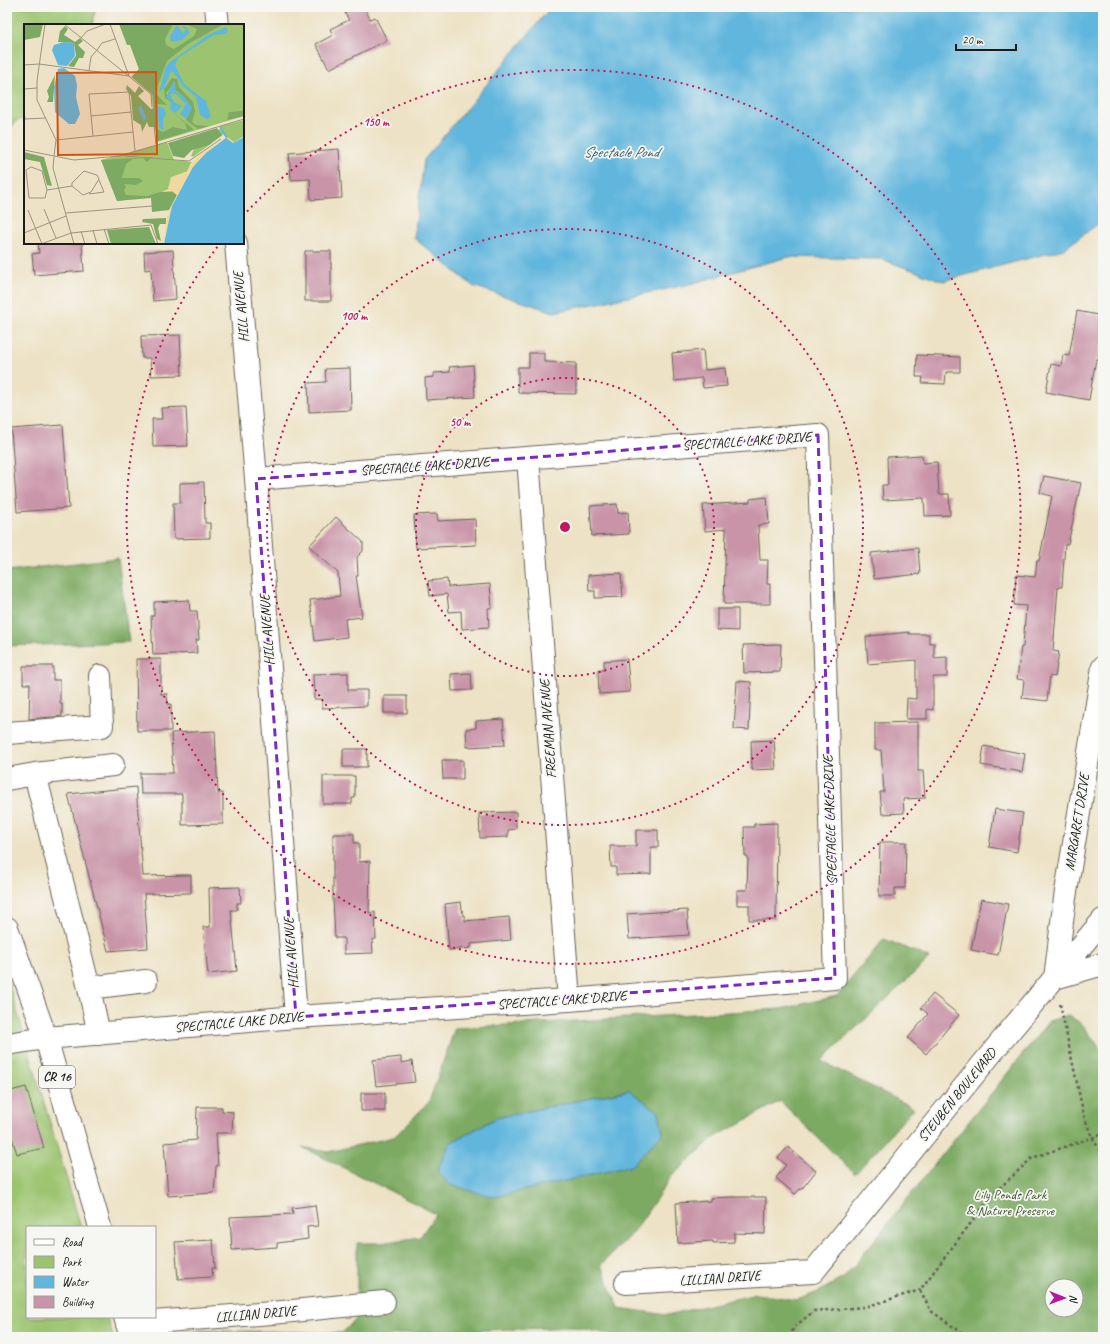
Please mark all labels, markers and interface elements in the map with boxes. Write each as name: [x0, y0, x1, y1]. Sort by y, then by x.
inset map: [24, 24, 244, 244]
scale bar: [956, 26, 1016, 52]
text: 20 m: [962, 32, 984, 48]
text: 150 m: [363, 114, 390, 130]
water label: Spectacle Pond: [584, 143, 664, 162]
street label: HILL AVENUE: [229, 268, 253, 343]
text: 100 m: [341, 308, 368, 324]
text: 50 m: [450, 414, 471, 430]
street label: SPECTACLE LAKE DRIVE: [682, 428, 814, 454]
street label: SPECTACLE LAKE DRIVE: [360, 453, 492, 479]
centre of rings: [558, 520, 572, 534]
street label: HILL AVENUE: [256, 592, 278, 666]
street label: FREEMAN AVENUE: [536, 677, 560, 779]
street label: SPECTACLE LAKE DRIVE: [819, 753, 841, 885]
street label: MARGARET DRIVE: [1061, 770, 1093, 872]
street label: HILL AVENUE: [280, 915, 302, 989]
street label: SPECTACLE LAKE DRIVE: [497, 987, 629, 1013]
street label: SPECTACLE LAKE DRIVE: [174, 1008, 306, 1036]
street label: STEUBEN BOULEVARD: [914, 1043, 1001, 1145]
road number: CR 16: [39, 1066, 75, 1088]
park label: Lily Ponds Park & Nature Preserve: [966, 1186, 1056, 1219]
legend: [26, 1226, 156, 1318]
text: Road: [62, 1234, 84, 1250]
text: Park: [62, 1254, 83, 1270]
street label: LILLIAN DRIVE: [679, 1267, 763, 1289]
text: Water: [62, 1274, 90, 1290]
north arrow: [1044, 1278, 1084, 1318]
text: Building: [62, 1294, 94, 1310]
text: N: [1067, 1295, 1081, 1304]
street label: LILLIAN DRIVE: [215, 1302, 300, 1326]

